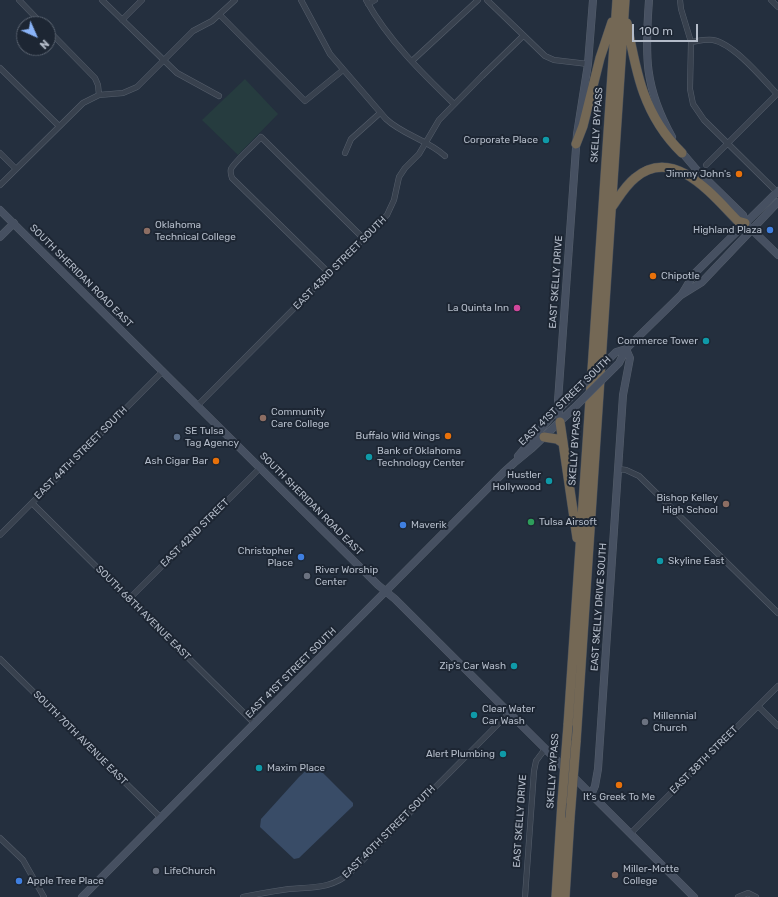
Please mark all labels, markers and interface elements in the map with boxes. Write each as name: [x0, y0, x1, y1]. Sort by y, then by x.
north arrow: [16, 16, 56, 56]
scale bar: [634, 16, 700, 42]
text: 100 m: [639, 24, 673, 38]
text: N: [37, 37, 52, 52]
street label: SKELLY BYPASS: [588, 87, 606, 163]
place label: Corporate Place: [463, 134, 538, 146]
marker: Corporate Place: [541, 135, 551, 145]
place label: Jimmy John's: [666, 168, 731, 180]
marker: Jimmy John's: [734, 169, 744, 179]
street label: EAST 43RD STREET SOUTH: [291, 214, 389, 312]
place label: Oklahoma Technical College: [155, 219, 236, 242]
street label: SOUTH SHERIDAN ROAD EAST: [27, 222, 135, 330]
place label: Highland Plaza: [693, 224, 762, 236]
marker: Highland Plaza: [765, 225, 775, 235]
marker: Oklahoma Technical College: [142, 226, 152, 236]
street label: EAST SKELLY DRIVE: [547, 235, 565, 329]
place label: Chipotle: [661, 270, 700, 282]
marker: Chipotle: [648, 271, 658, 281]
place label: La Quinta Inn: [447, 302, 509, 314]
marker: La Quinta Inn: [512, 303, 522, 313]
place label: Commerce Tower: [617, 335, 698, 347]
marker: Commerce Tower: [701, 336, 711, 346]
street label: EAST 41ST STREET SOUTH: [516, 354, 614, 448]
street label: EAST 44TH STREET SOUTH: [32, 404, 130, 502]
place label: Community Care College: [271, 406, 329, 430]
street label: SKELLY BYPASS: [566, 410, 584, 486]
marker: Community Care College: [258, 413, 268, 423]
place label: SE Tulsa Tag Agency: [185, 425, 239, 448]
place label: Buffalo Wild Wings: [356, 430, 440, 442]
marker: Buffalo Wild Wings: [443, 431, 453, 441]
marker: SE Tulsa Tag Agency: [172, 432, 182, 442]
place label: Bank of Oklahoma Technology Center: [377, 445, 465, 468]
street label: SOUTH SHERIDAN ROAD EAST: [257, 450, 365, 558]
marker: Bank of Oklahoma Technology Center: [364, 452, 374, 462]
place label: Ash Cigar Bar: [145, 455, 208, 467]
marker: Ash Cigar Bar: [211, 456, 221, 466]
place label: Hustler Hollywood: [492, 469, 541, 492]
marker: Hustler Hollywood: [544, 476, 554, 486]
place label: Bishop Kelley High School: [656, 492, 718, 516]
street label: EAST 42ND STREET: [158, 496, 232, 570]
marker: Bishop Kelley High School: [721, 499, 731, 509]
place label: Tulsa Airsoft: [539, 516, 597, 528]
marker: Tulsa Airsoft: [526, 517, 536, 527]
place label: Maverik: [411, 519, 447, 531]
marker: Maverik: [398, 520, 408, 530]
street label: EAST SKELLY DRIVE SOUTH: [589, 542, 609, 672]
place label: Christopher Place: [238, 545, 293, 568]
marker: Christopher Place: [296, 552, 306, 562]
place label: Skyline East: [668, 555, 724, 567]
marker: Skyline East: [655, 556, 665, 566]
street label: SOUTH 68TH AVENUE EAST: [93, 563, 193, 663]
place label: River Worship Center: [315, 564, 378, 588]
marker: River Worship Center: [302, 571, 312, 581]
street label: EAST 41ST STREET SOUTH: [243, 625, 339, 721]
place label: Zip's Car Wash: [440, 660, 506, 672]
marker: Zip's Car Wash: [509, 661, 519, 671]
street label: SOUTH 70TH AVENUE EAST: [30, 688, 130, 788]
place label: Clear Water Car Wash: [482, 703, 535, 726]
marker: Clear Water Car Wash: [469, 710, 479, 720]
place label: Millennial Church: [653, 710, 696, 734]
marker: Millennial Church: [640, 717, 650, 727]
street label: EAST 38TH STREET: [668, 724, 740, 796]
street label: SKELLY BYPASS: [544, 733, 562, 809]
place label: Alert Plumbing: [426, 748, 495, 760]
marker: Alert Plumbing: [498, 749, 508, 759]
place label: Maxim Place: [267, 762, 325, 774]
marker: Maxim Place: [254, 763, 264, 773]
street label: EAST SKELLY DRIVE: [511, 774, 529, 868]
marker: It's Greek To Me: [614, 780, 624, 790]
street label: EAST 40TH STREET SOUTH: [340, 783, 438, 881]
place label: It's Greek To Me: [583, 791, 655, 803]
place label: Miller-Motte College: [623, 863, 679, 886]
place label: LifeChurch: [164, 865, 215, 877]
marker: LifeChurch: [151, 866, 161, 876]
marker: Miller-Motte College: [610, 870, 620, 880]
place label: Apple Tree Place: [27, 875, 104, 887]
marker: Apple Tree Place: [14, 876, 24, 886]

